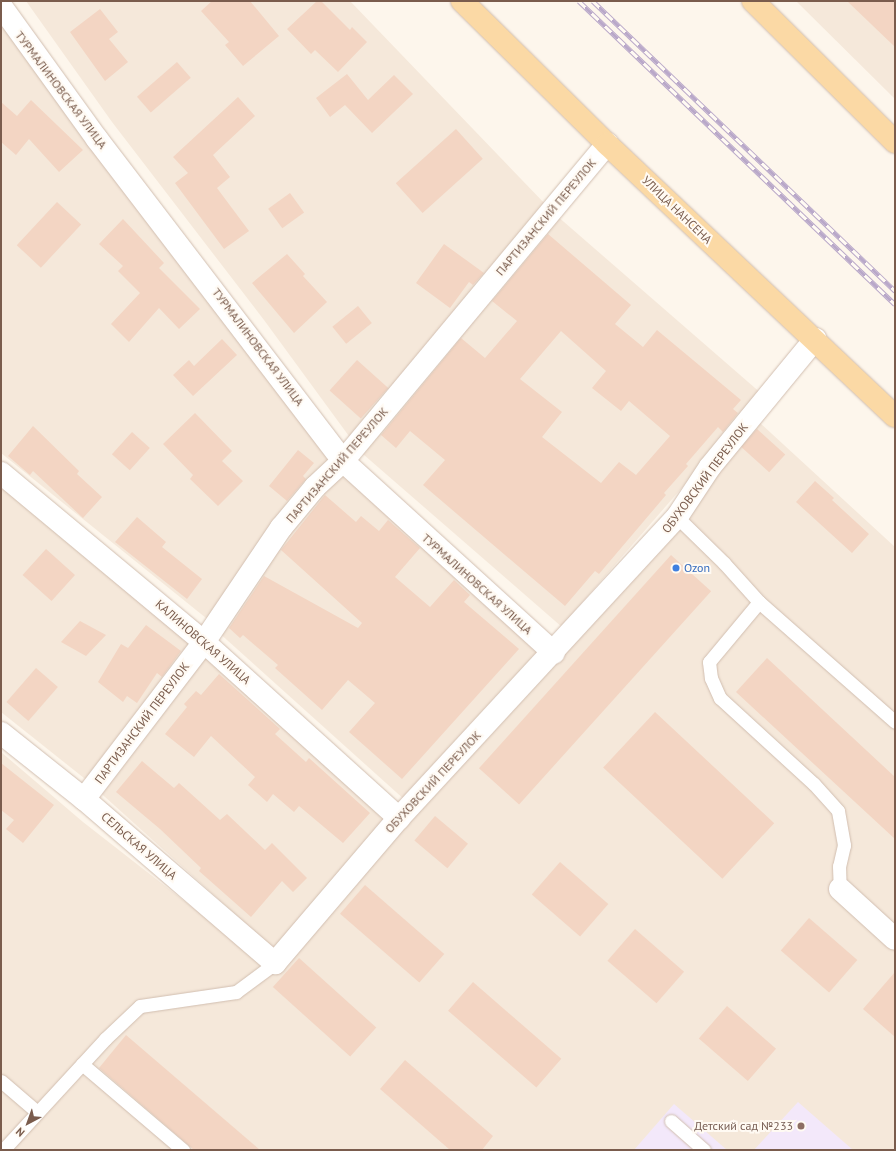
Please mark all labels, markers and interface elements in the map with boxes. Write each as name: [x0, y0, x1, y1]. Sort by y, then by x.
street label: ТУРМАЛИНОВСКАЯ УЛИЦА: [12, 28, 110, 152]
street label: ПАРТИЗАНСКИЙ ПЕРЕУЛОК: [493, 156, 599, 278]
street label: УЛИЦА НАНСЕНА: [639, 173, 715, 247]
street label: ТУРМАЛИНОВСКАЯ УЛИЦА: [209, 285, 307, 409]
street label: ПАРТИЗАНСКИЙ ПЕРЕУЛОК: [283, 404, 391, 526]
street label: ОБУХОВСКИЙ ПЕРЕУЛОК: [659, 420, 751, 536]
street label: ТУРМАЛИНОВСКАЯ УЛИЦА: [419, 531, 535, 637]
place label: Ozon: [684, 561, 710, 575]
marker: Ozon: [671, 563, 681, 573]
street label: КАЛИНОВСКАЯ УЛИЦА: [152, 597, 254, 687]
street label: ПАРТИЗАНСКИЙ ПЕРЕУЛОК: [92, 659, 192, 787]
street label: ОБУХОВСКИЙ ПЕРЕУЛОК: [382, 728, 484, 836]
street label: СЕЛЬСКАЯ УЛИЦА: [98, 809, 180, 883]
north arrow: [8, 1103, 48, 1143]
place label: Детский сад №233: [694, 1119, 793, 1133]
marker: Детский сад №233: [796, 1121, 806, 1131]
text: N: [13, 1124, 27, 1140]

